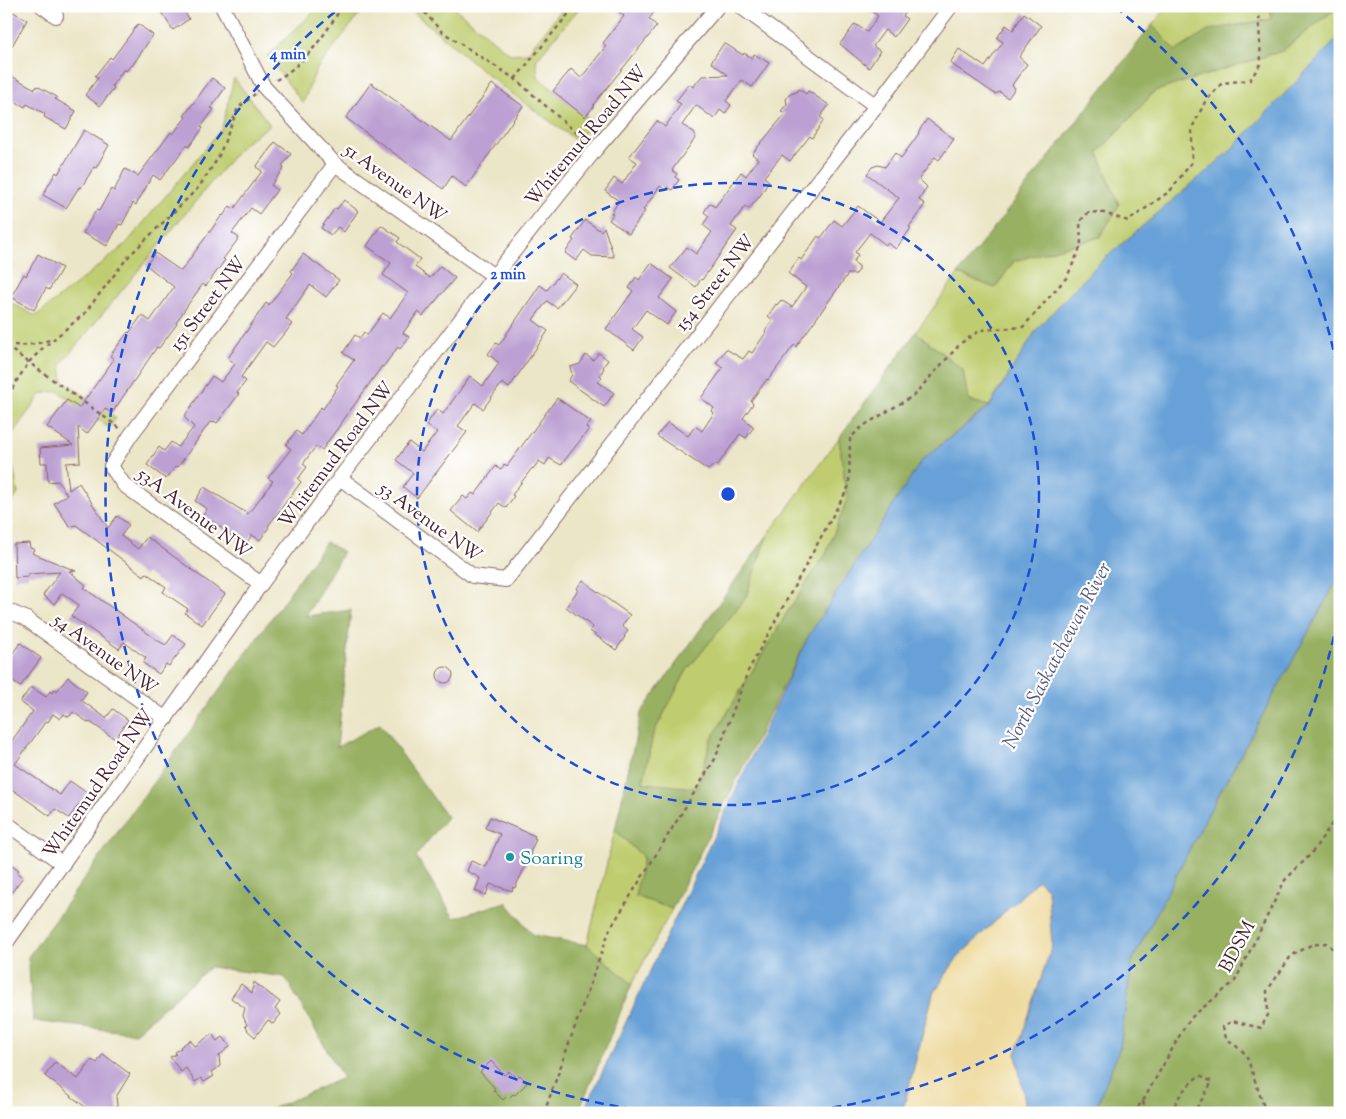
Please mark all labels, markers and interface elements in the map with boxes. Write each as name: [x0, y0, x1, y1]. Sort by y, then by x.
text: 4 min: [269, 45, 306, 66]
street label: Whitemud Road NW: [520, 60, 654, 213]
street label: 51 Avenue NW: [337, 137, 451, 230]
street label: 154 Street NW: [670, 230, 762, 338]
street label: 151 Street NW: [164, 251, 254, 358]
text: 2 min: [490, 265, 526, 286]
street label: Whitemud Road NW: [273, 377, 401, 534]
street label: 53A Avenue NW: [130, 461, 257, 566]
street label: 53 Avenue NW: [371, 476, 487, 570]
centre of rings: [719, 485, 737, 503]
water label: North Saskatchewan River: [997, 558, 1120, 755]
street label: 54 Avenue NW: [46, 607, 163, 702]
street label: Whitemud Road NW: [37, 704, 161, 865]
place label: Soaring: [520, 846, 583, 873]
marker: Soaring: [504, 851, 516, 863]
street label: BDSM: [1213, 916, 1263, 978]

